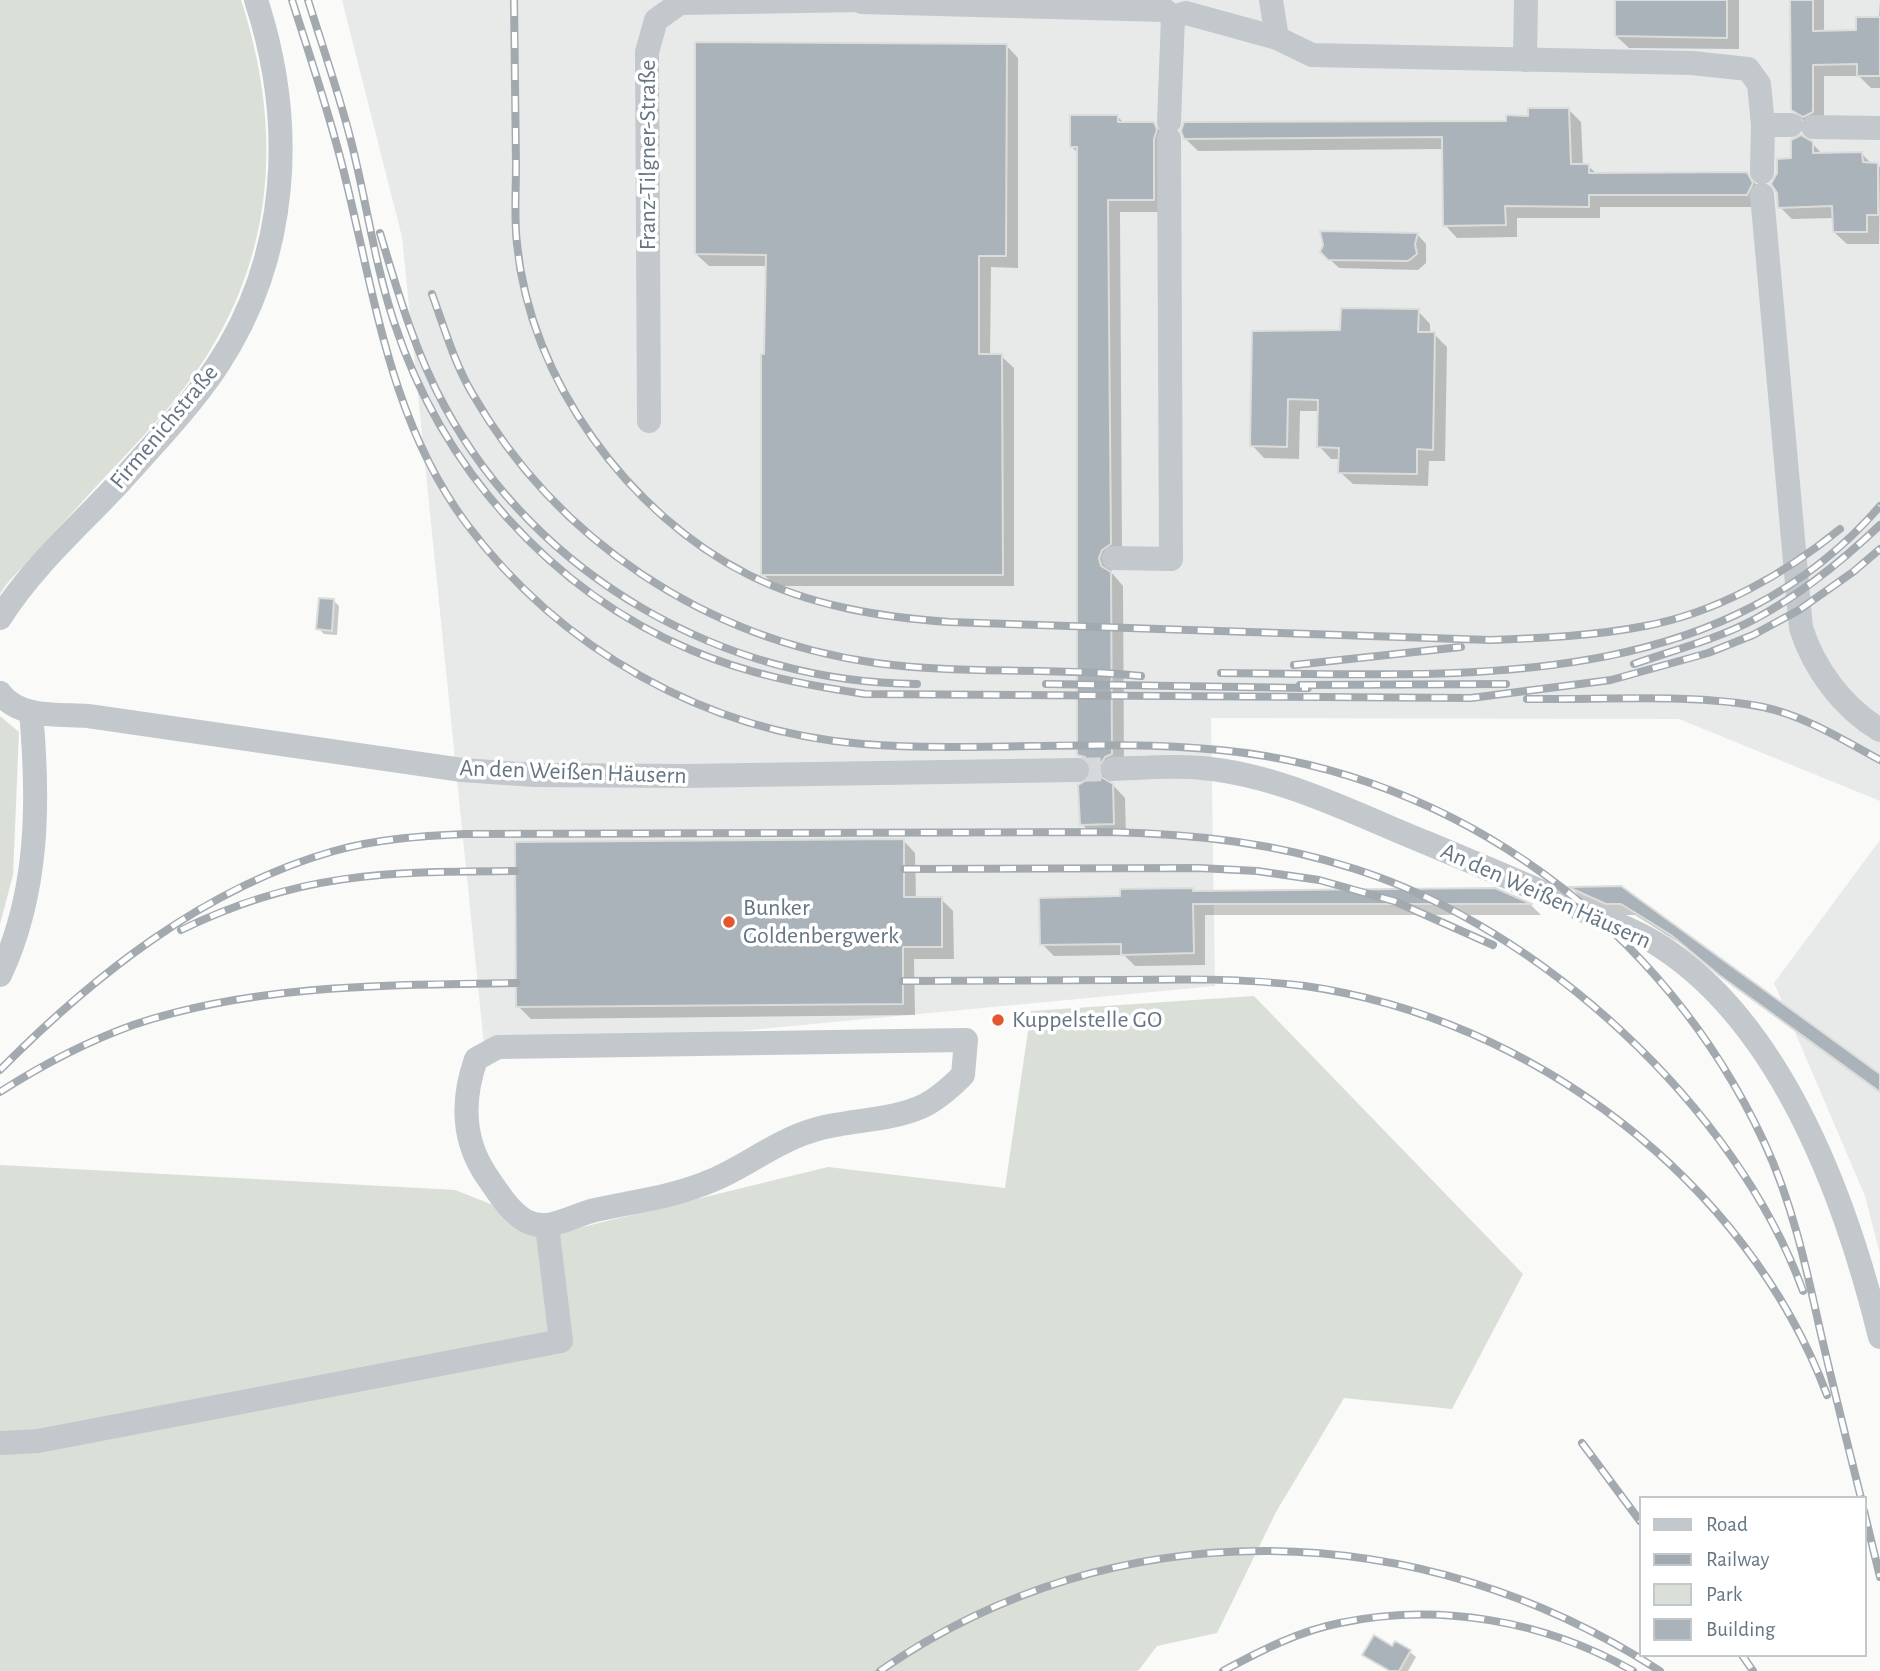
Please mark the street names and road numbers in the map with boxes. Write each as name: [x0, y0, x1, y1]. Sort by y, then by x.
street label: Franz-Tilgner-Straße: [634, 60, 662, 250]
street label: Firmenichstraße: [104, 359, 224, 495]
street label: An den Weißen Häusern: [459, 754, 687, 790]
street label: An den Weißen Häusern: [1436, 837, 1656, 955]

